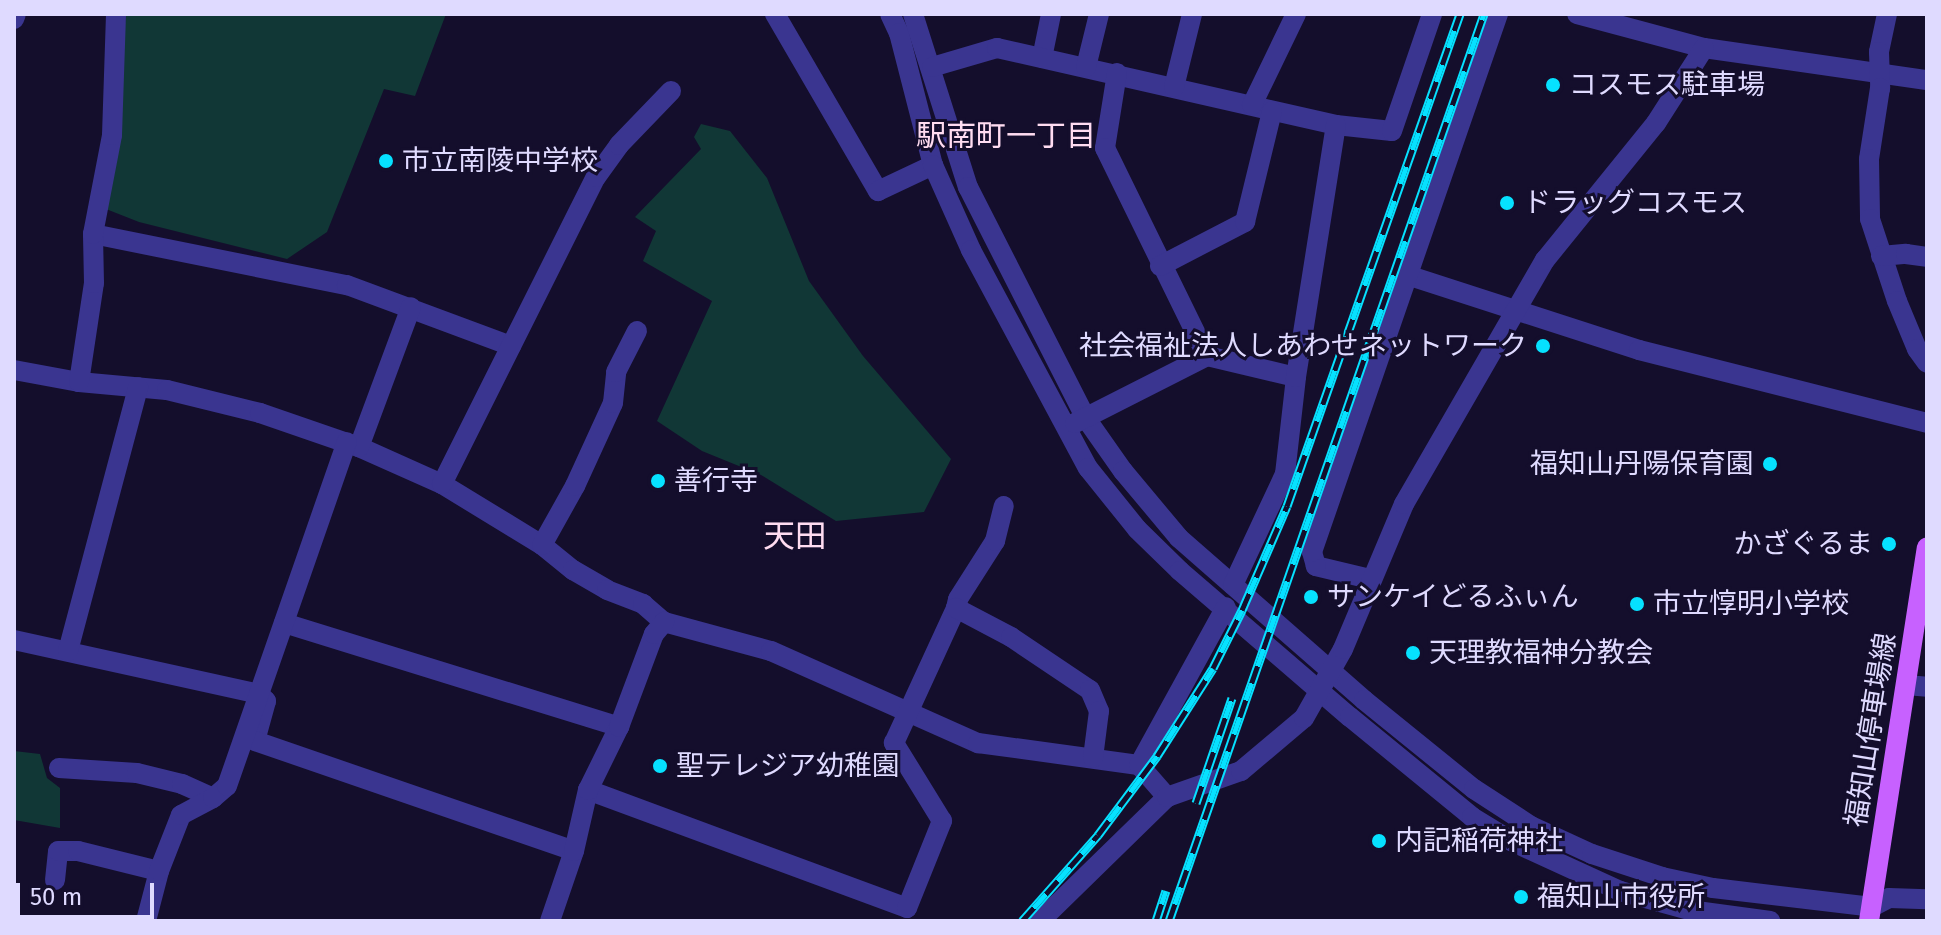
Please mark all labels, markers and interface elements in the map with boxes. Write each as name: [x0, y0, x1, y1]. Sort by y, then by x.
place label: コスモス駐車場: [1569, 68, 1765, 102]
marker: コスモス駐車場: [1544, 76, 1562, 94]
district label: 駅南町一丁目: [916, 118, 1096, 154]
place label: 市立南陵中学校: [402, 144, 598, 178]
marker: 市立南陵中学校: [377, 152, 395, 170]
place label: ドラッグコスモス: [1523, 186, 1747, 220]
marker: ドラッグコスモス: [1498, 194, 1516, 212]
place label: 社会福祉法人しあわせネットワーク: [1079, 329, 1527, 363]
marker: 社会福祉法人しあわせネットワーク: [1534, 337, 1552, 355]
place label: 福知山丹陽保育園: [1530, 447, 1754, 481]
marker: 福知山丹陽保育園: [1761, 455, 1779, 473]
place label: 善行寺: [674, 464, 758, 498]
marker: 善行寺: [649, 472, 667, 490]
district label: 天田: [763, 517, 827, 555]
place label: かざぐるま: [1733, 527, 1873, 561]
marker: かざぐるま: [1880, 535, 1898, 553]
place label: サンケイどるふぃん: [1327, 580, 1579, 614]
place label: 市立惇明小学校: [1653, 587, 1849, 621]
marker: サンケイどるふぃん: [1302, 588, 1320, 606]
marker: 市立惇明小学校: [1628, 595, 1646, 613]
street label: 福知山停車場線: [1839, 631, 1903, 829]
place label: 天理教福神分教会: [1429, 636, 1653, 670]
marker: 天理教福神分教会: [1404, 644, 1422, 662]
place label: 聖テレジア幼稚園: [676, 749, 900, 783]
marker: 聖テレジア幼稚園: [651, 757, 669, 775]
place label: 内記稲荷神社: [1395, 824, 1563, 858]
marker: 内記稲荷神社: [1370, 832, 1388, 850]
scale bar: [20, 867, 158, 917]
place label: 福知山市役所: [1537, 880, 1705, 914]
text: 50 m: [30, 883, 82, 911]
marker: 福知山市役所: [1512, 888, 1530, 906]

